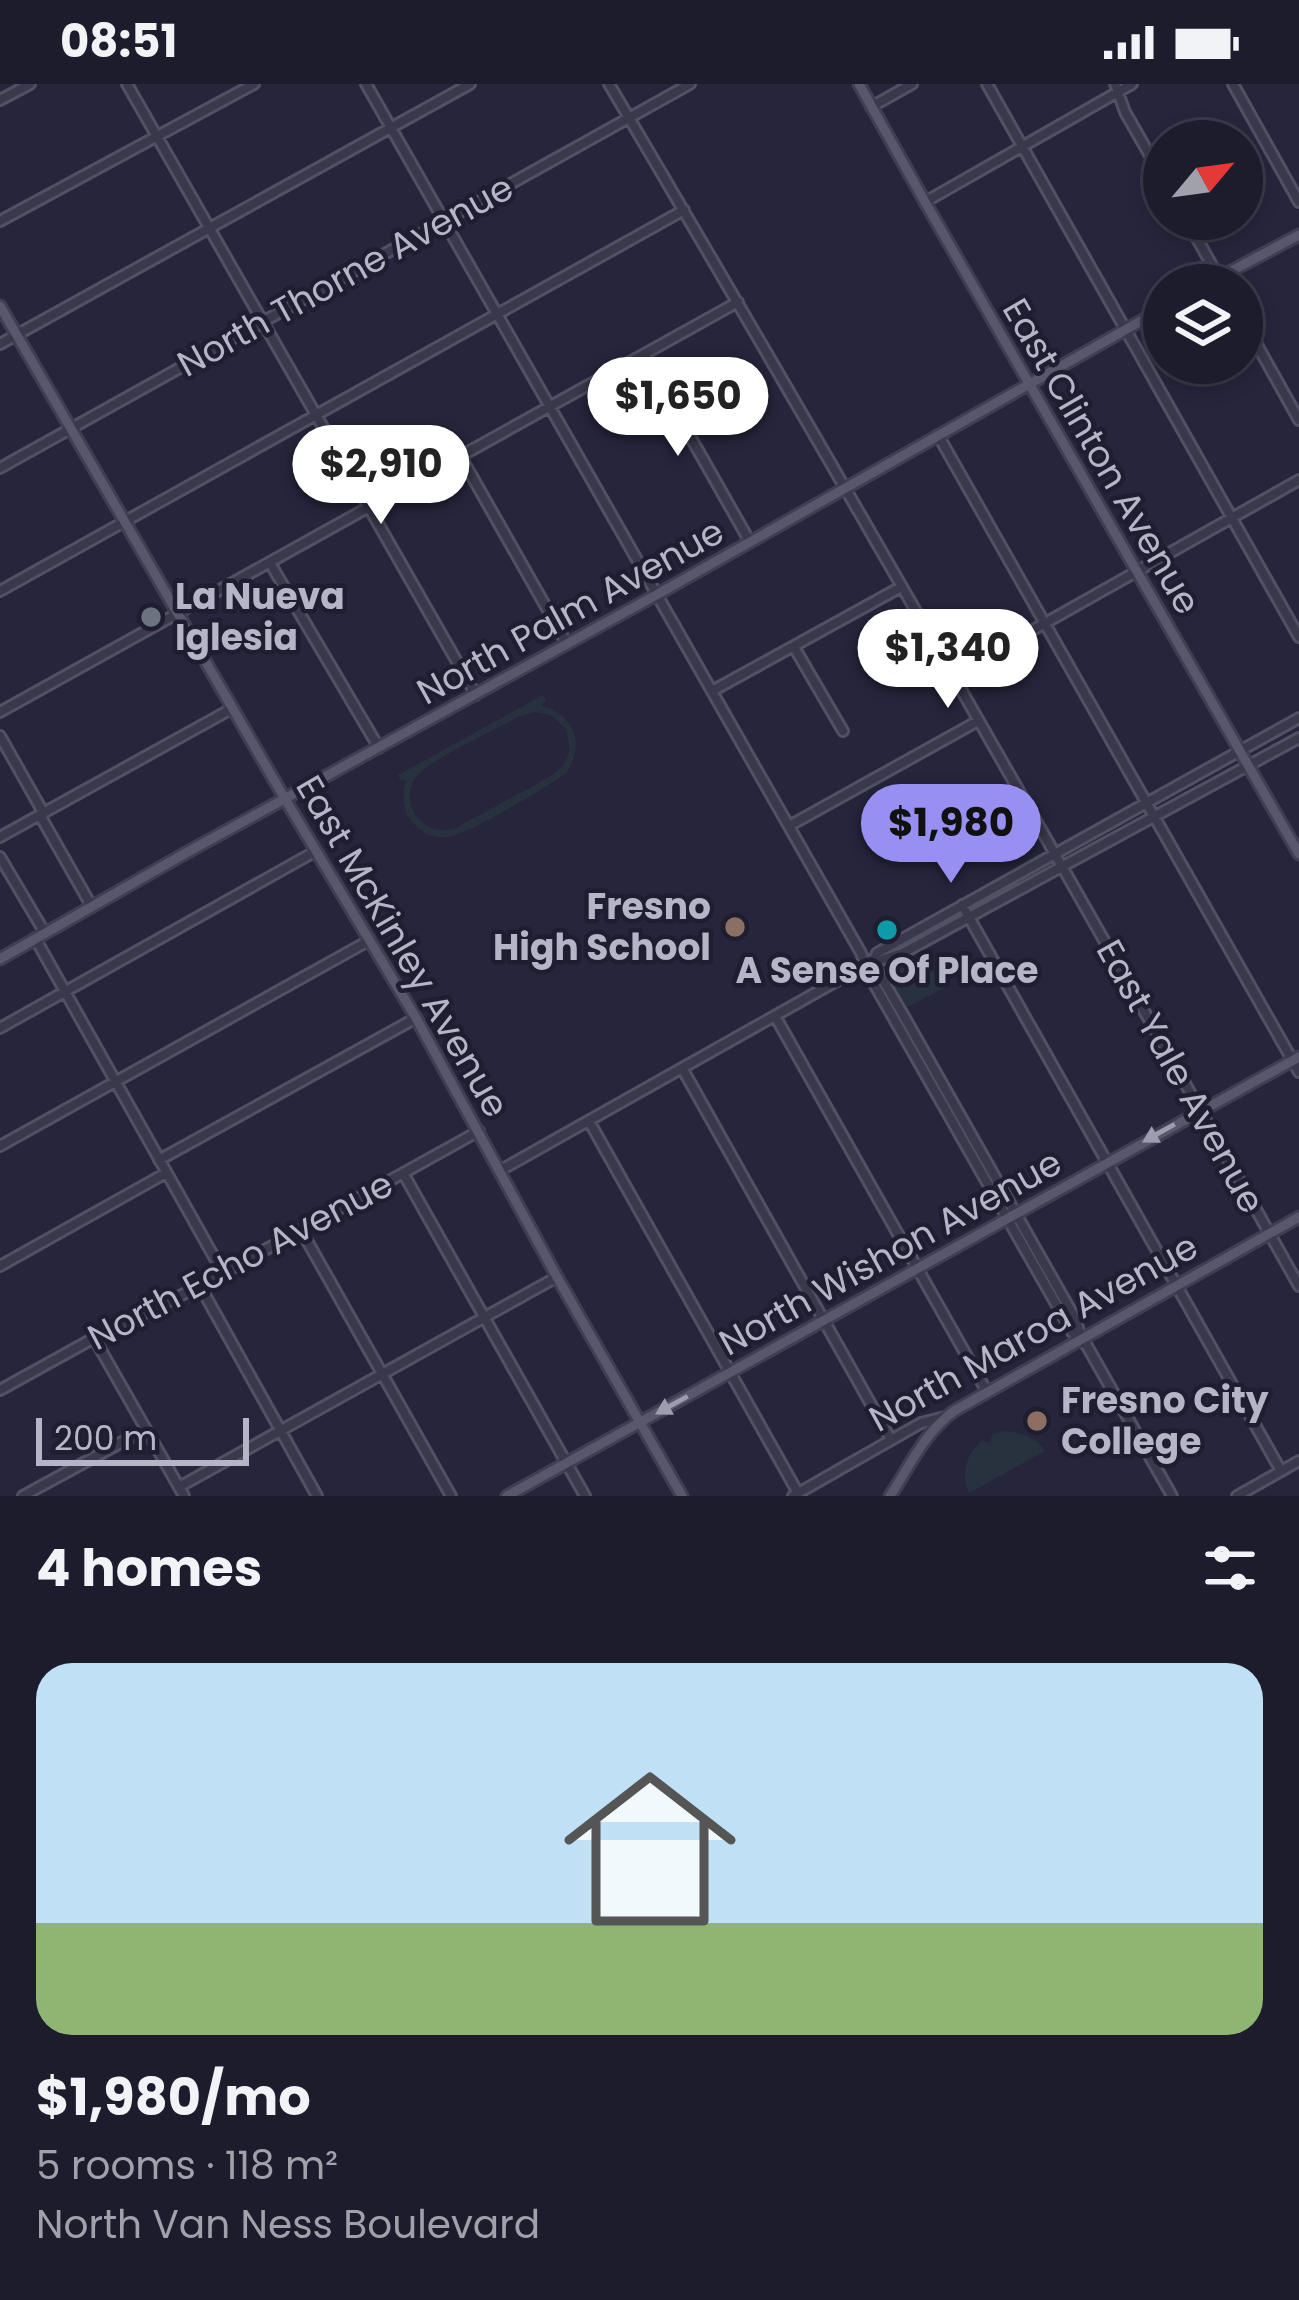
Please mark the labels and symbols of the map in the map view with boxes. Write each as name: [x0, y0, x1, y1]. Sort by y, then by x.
north arrow: [1143, 120, 1263, 240]
street label: North Thorne Avenue: [168, 162, 522, 389]
street label: East Clinton Avenue: [990, 289, 1213, 624]
pin: $1,650: [580, 357, 776, 459]
pin: $2,910: [283, 425, 479, 527]
street label: North Palm Avenue: [408, 506, 733, 717]
place label: La Nueva Iglesia: [175, 571, 345, 663]
marker: La Nueva Iglesia: [138, 604, 164, 630]
pin: $1,340: [850, 609, 1046, 711]
street label: East McKinley Avenue: [284, 766, 521, 1127]
pin: $1,980: [853, 784, 1049, 886]
place label: Fresno High School: [493, 881, 711, 973]
marker: Fresno High School: [722, 914, 748, 940]
marker: A Sense Of Place: [874, 917, 900, 943]
street label: East Yale Avenue: [1084, 930, 1277, 1222]
place label: A Sense Of Place: [735, 945, 1039, 996]
one-way arrow: [1142, 1122, 1177, 1143]
street label: North Wishon Avenue: [710, 1137, 1071, 1368]
street label: North Echo Avenue: [79, 1158, 402, 1362]
street label: North Maroa Avenue: [860, 1221, 1207, 1444]
place label: Fresno City College: [1061, 1375, 1269, 1467]
one-way arrow: [655, 1394, 689, 1415]
marker: Fresno City College: [1024, 1408, 1050, 1434]
scale bar: [36, 1412, 249, 1465]

